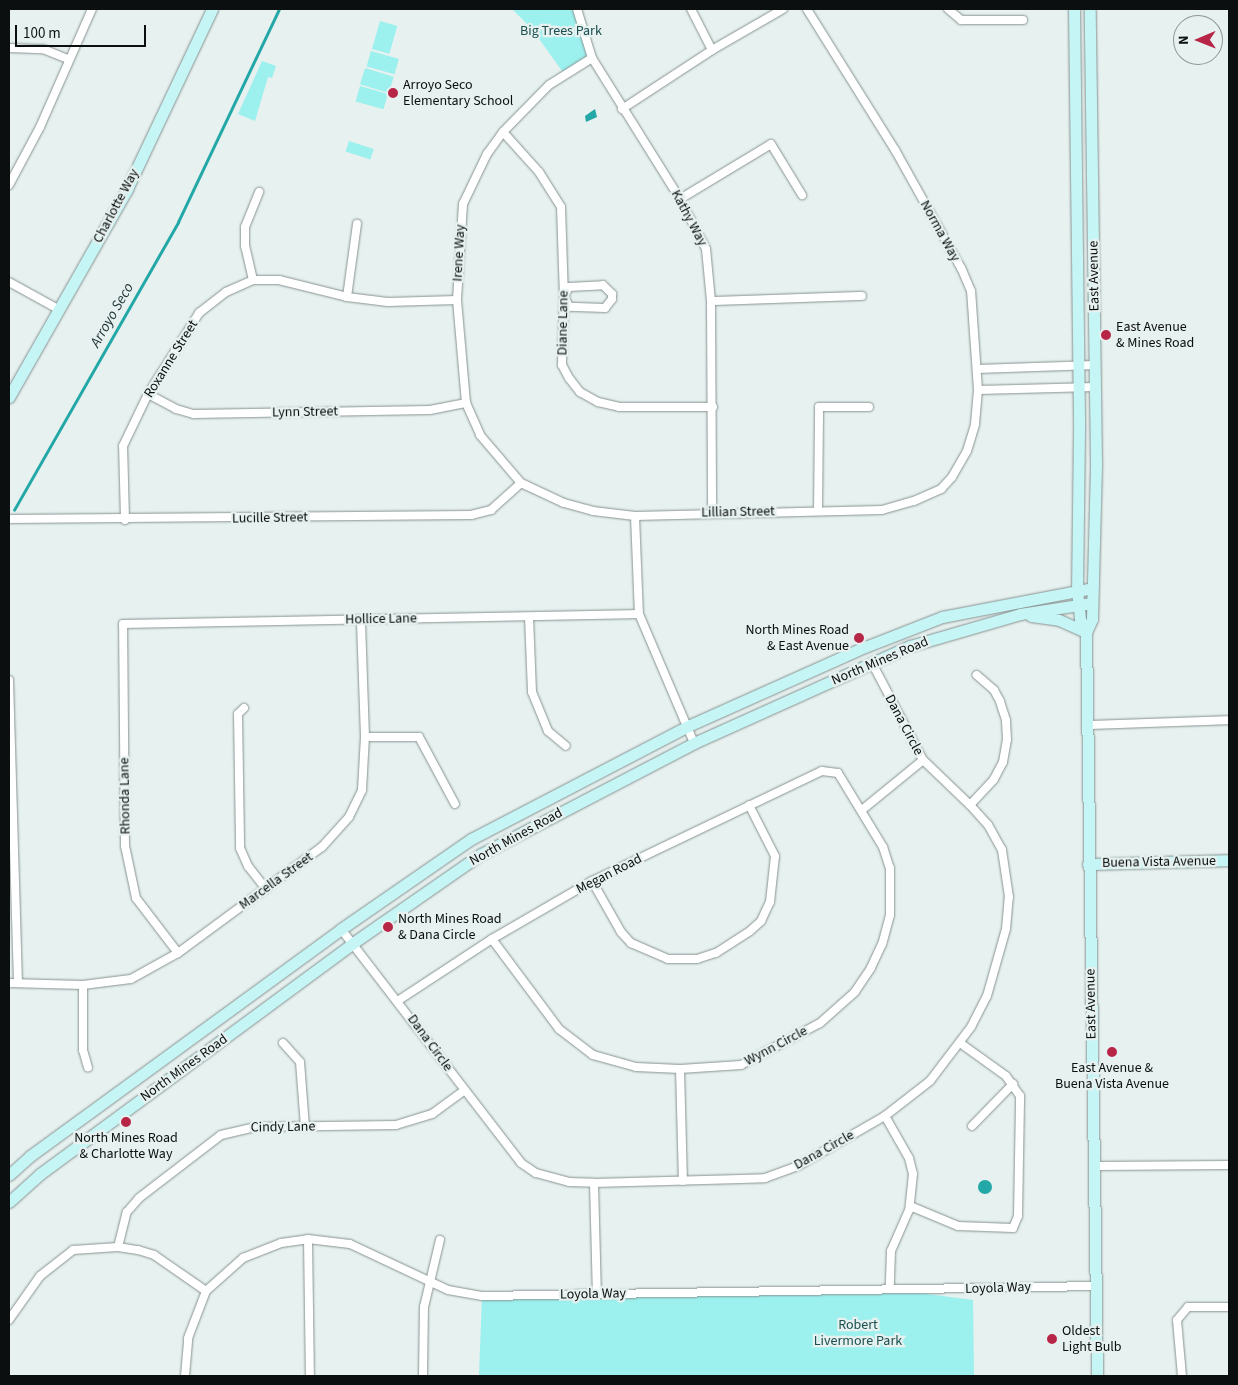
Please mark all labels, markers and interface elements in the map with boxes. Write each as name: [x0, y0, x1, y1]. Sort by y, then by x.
scale bar: [18, 15, 149, 47]
north arrow: [1173, 15, 1223, 65]
text: 100 m: [23, 23, 61, 44]
park label: Big Trees Park: [520, 23, 602, 39]
text: N: [1174, 35, 1194, 45]
place label: Arroyo Seco Elementary School: [403, 77, 513, 110]
marker: Arroyo Seco Elementary School: [387, 87, 399, 99]
street label: Charlotte Way: [89, 166, 143, 246]
street label: Kathy Way: [667, 187, 711, 249]
street label: Norma Way: [916, 197, 964, 265]
street label: Irene Way: [449, 224, 469, 282]
street label: East Avenue: [1085, 241, 1103, 311]
water label: Arroyo Seco: [86, 280, 138, 350]
street label: Diane Lane: [554, 290, 572, 356]
street label: Roxanne Street: [140, 317, 202, 401]
place label: East Avenue & Mines Road: [1116, 319, 1194, 352]
marker: East Avenue & Mines Road: [1100, 329, 1112, 341]
street label: Lynn Street: [272, 403, 338, 421]
street label: Lillian Street: [701, 503, 775, 521]
street label: Lucille Street: [232, 509, 308, 527]
street label: Hollice Lane: [345, 610, 417, 628]
place label: North Mines Road & East Avenue: [745, 622, 849, 654]
marker: North Mines Road & East Avenue: [853, 632, 865, 644]
street label: North Mines Road: [829, 633, 931, 689]
street label: Dana Circle: [881, 692, 927, 758]
street label: Rhonda Lane: [116, 757, 134, 835]
street label: North Mines Road: [467, 805, 565, 869]
street label: Marcella Street: [236, 849, 316, 913]
street label: Megan Road: [573, 850, 645, 898]
street label: Buena Vista Avenue: [1102, 853, 1216, 871]
place label: North Mines Road & Dana Circle: [398, 911, 502, 944]
marker: North Mines Road & Dana Circle: [382, 921, 394, 933]
street label: East Avenue: [1082, 969, 1100, 1039]
street label: Dana Circle: [404, 1011, 456, 1075]
street label: Wynn Circle: [742, 1022, 810, 1070]
street label: North Mines Road: [137, 1031, 231, 1105]
marker: East Avenue & Buena Vista Avenue: [1106, 1046, 1118, 1058]
place label: East Avenue & Buena Vista Avenue: [1055, 1060, 1169, 1092]
marker: North Mines Road & Charlotte Way: [120, 1116, 132, 1128]
street label: Cindy Lane: [251, 1118, 315, 1136]
street label: Dana Circle: [791, 1127, 857, 1173]
place label: North Mines Road & Charlotte Way: [74, 1130, 178, 1162]
street label: Loyola Way: [965, 1278, 1031, 1298]
street label: Loyola Way: [560, 1285, 626, 1303]
park label: Robert Livermore Park: [814, 1317, 902, 1350]
place label: Oldest Light Bulb: [1062, 1323, 1122, 1355]
marker: Oldest Light Bulb: [1046, 1333, 1058, 1345]

